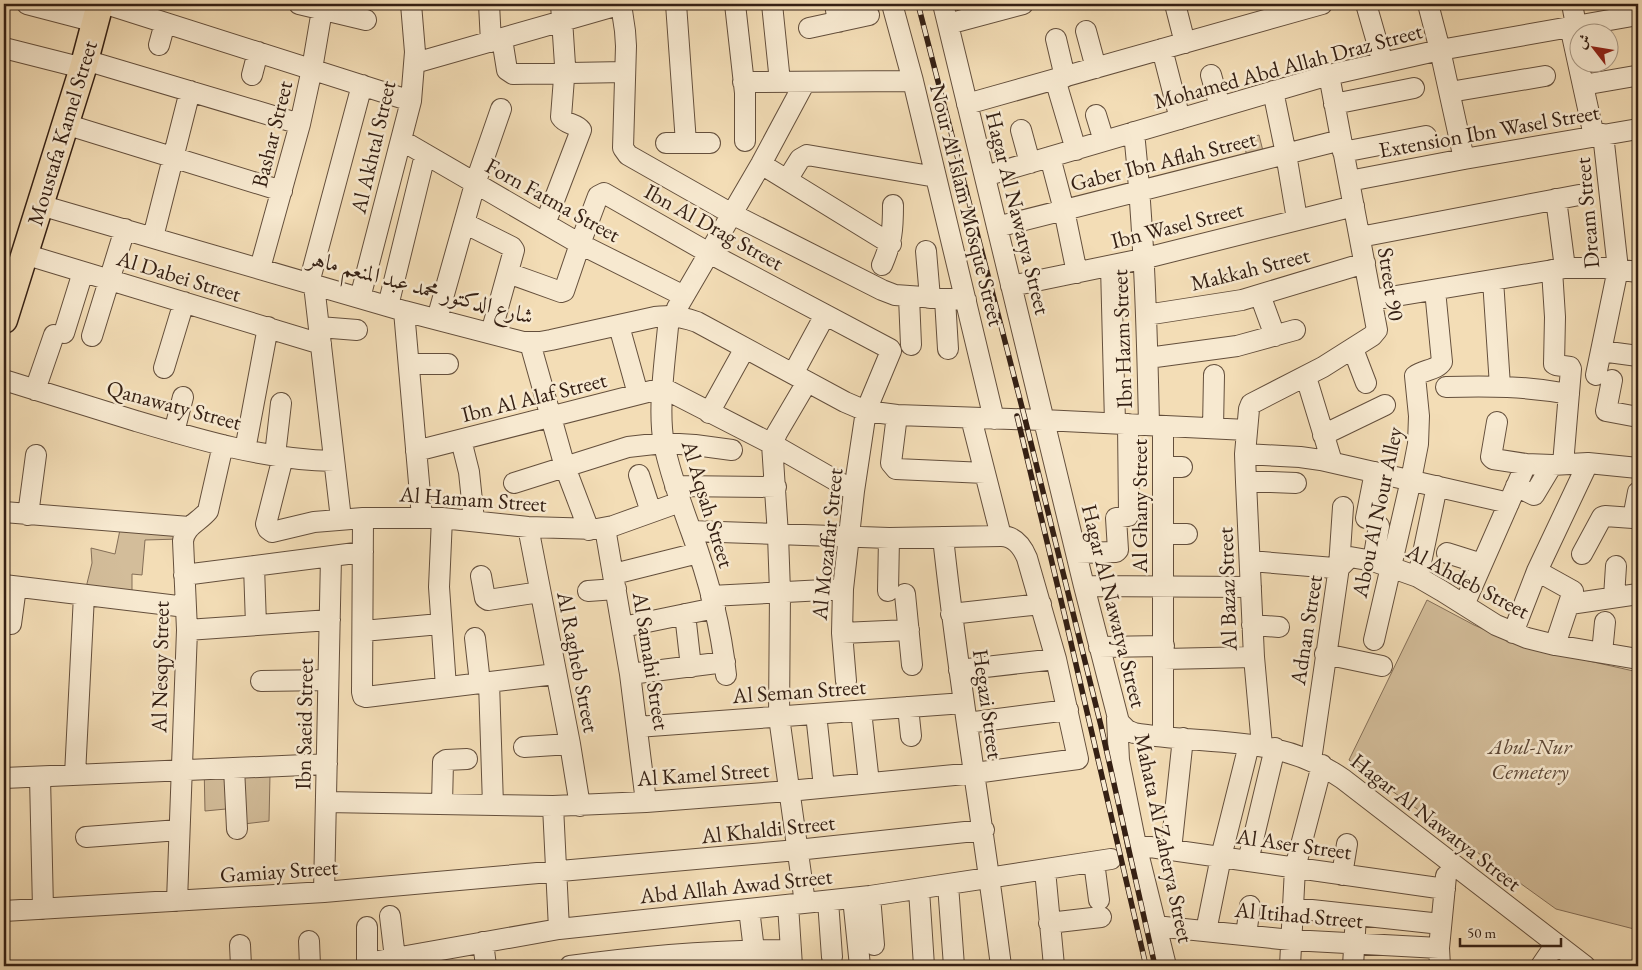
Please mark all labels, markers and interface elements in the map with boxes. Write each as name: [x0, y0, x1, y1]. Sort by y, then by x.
street label: Mohamed Abd Allah Draz Street: [1151, 16, 1425, 116]
north arrow: [1570, 22, 1620, 72]
text: ش: [1572, 31, 1594, 52]
street label: Moustafa Kamel Street: [20, 37, 104, 229]
street label: Bashar Street: [245, 78, 299, 190]
street label: Al Akhtal Street: [343, 78, 402, 217]
street label: Nour Al Islam Mosque Street: [923, 81, 1011, 329]
street label: Extension Ibn Wasel Street: [1376, 97, 1602, 165]
street label: Hagar Al Nawatya Street: [979, 108, 1057, 318]
street label: Gaber Ibn Aflah Street: [1067, 124, 1259, 198]
street label: Forn Fatma Street: [480, 151, 626, 249]
street label: Dream Street: [1568, 156, 1606, 270]
street label: Ibn Al Drag Street: [639, 177, 789, 277]
street label: Ibn Wasel Street: [1108, 195, 1246, 255]
street label: Makkah Street: [1187, 240, 1313, 298]
street label: شارع الدكتور محمد عبد المنعم ماهر: [302, 242, 537, 337]
street label: Al Dabei Street: [112, 243, 245, 309]
street label: Street 90: [1371, 245, 1411, 323]
street label: Ibn Hazm Street: [1105, 269, 1139, 409]
street label: Ibn Al Alaf Street: [458, 365, 610, 429]
street label: Qanawaty Street: [103, 373, 245, 437]
street label: Abou Al Nour Alley: [1345, 424, 1409, 601]
street label: Al Aqsah Street: [675, 436, 741, 571]
street label: Al Ghany Street: [1125, 439, 1154, 574]
street label: Al Mozaffar Street: [804, 466, 849, 623]
street label: Al Hamam Street: [398, 479, 548, 519]
street label: Hagar Al Nawatya Street: [1075, 501, 1153, 711]
street label: Al Bazaz Street: [1210, 527, 1244, 652]
street label: Al Ahdeb Street: [1401, 536, 1535, 626]
street label: Adnan Street: [1283, 573, 1329, 688]
street label: Al Ragheb Street: [550, 588, 606, 735]
street label: Al Samahi Street: [626, 589, 676, 732]
street label: Al Nesqy Street: [144, 601, 176, 734]
street label: Hegazi Street: [966, 647, 1010, 761]
street label: Ibn Saeid Street: [288, 658, 320, 790]
street label: Al Seman Street: [730, 672, 867, 710]
street label: Mahata Al Zaherya Street: [1128, 731, 1200, 945]
park label: Abul-Nur Cemetery: [1486, 732, 1573, 786]
street label: Hagar Al Nawatya Street: [1345, 746, 1527, 898]
street label: Al Kamel Street: [635, 755, 770, 793]
street label: Al Khaldi Street: [699, 808, 837, 851]
street label: Al Aser Street: [1234, 821, 1353, 866]
street label: Gamiay Street: [219, 852, 339, 890]
street label: Abd Allah Awad Street: [637, 861, 834, 911]
street label: Al Itihad Street: [1233, 895, 1364, 935]
scale bar: [1460, 915, 1561, 947]
text: 50 m: [1467, 923, 1496, 942]

